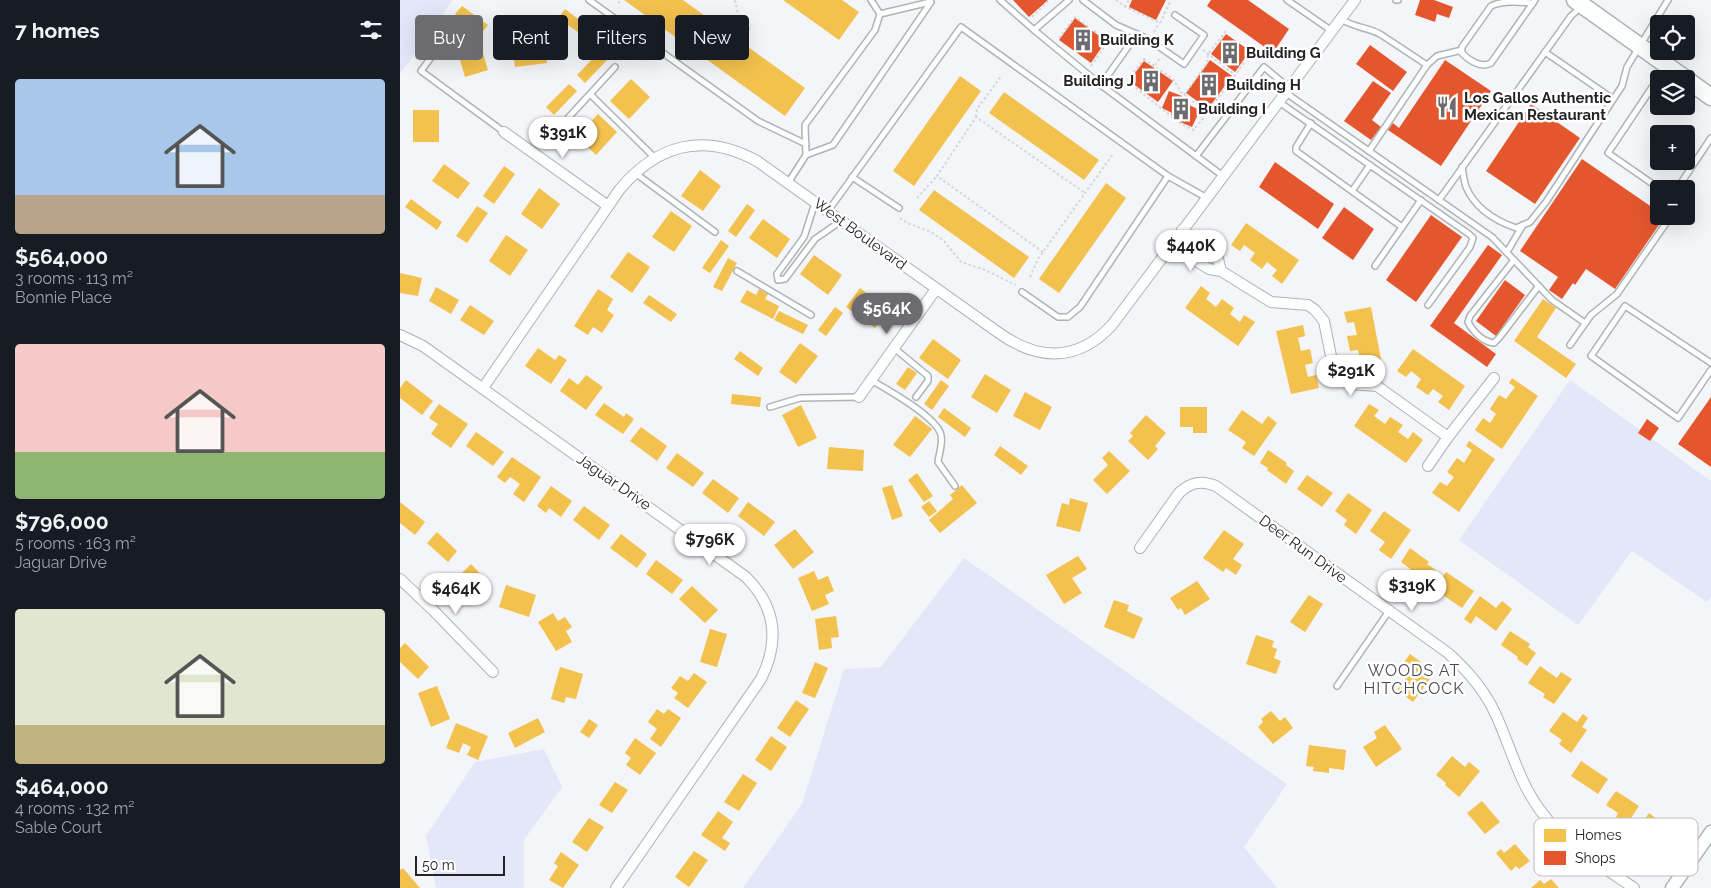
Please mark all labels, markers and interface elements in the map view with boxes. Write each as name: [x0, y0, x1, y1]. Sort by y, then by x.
chip: Buy: [415, 15, 483, 60]
chip: Rent: [493, 15, 568, 60]
chip: Filters: [578, 15, 665, 60]
chip: New: [675, 15, 749, 60]
map controls: [1650, 15, 1695, 225]
button: locate: [1650, 15, 1695, 60]
icon: filters: [357, 16, 385, 44]
text: 7 homes: [15, 18, 100, 43]
building icon: Building K: [1070, 27, 1096, 53]
place label: Building K: [1100, 31, 1175, 49]
building icon: Building G: [1217, 40, 1243, 66]
place label: Building G: [1246, 44, 1321, 62]
building icon: Building J: [1138, 68, 1164, 94]
button: layers: [1650, 70, 1695, 115]
place label: Building J: [1063, 72, 1134, 90]
building icon: Building H: [1196, 72, 1222, 98]
place label: Building H: [1226, 76, 1301, 94]
place label: Los Gallos Authentic Mexican Restaurant: [1464, 89, 1612, 124]
restaurant icon: Los Gallos Authentic Mexican Restaurant: [1434, 94, 1460, 120]
building icon: Building I: [1168, 96, 1194, 122]
place label: Building I: [1198, 100, 1266, 118]
icon: home: [155, 111, 245, 201]
pin: $391K: [528, 116, 598, 159]
text: $391K: [539, 123, 587, 142]
button: +: [1650, 125, 1695, 170]
button: −: [1650, 180, 1695, 225]
street label: West Boulevard: [810, 194, 910, 274]
pin: $440K: [1156, 230, 1226, 272]
text: $440K: [1167, 236, 1215, 255]
text: $564,000: [15, 244, 108, 269]
text: 3 rooms · 113 m²: [15, 269, 133, 288]
text: Bonnie Place: [15, 288, 112, 307]
pin: $564K: [852, 292, 922, 335]
text: $564K: [863, 299, 911, 318]
pin: $291K: [1316, 354, 1386, 397]
text: $291K: [1327, 361, 1375, 380]
icon: home: [155, 376, 245, 466]
street label: Jaguar Drive: [574, 450, 655, 514]
text: $796,000: [15, 509, 109, 534]
street label: Deer Run Drive: [1256, 511, 1351, 587]
pin: $796K: [675, 524, 745, 566]
text: $796K: [686, 530, 734, 549]
text: 5 rooms · 163 m²: [15, 534, 136, 553]
text: Jaguar Drive: [15, 553, 107, 572]
pin: $319K: [1377, 570, 1447, 612]
pin: $464K: [421, 572, 491, 615]
text: $319K: [1388, 576, 1436, 595]
text: $464K: [432, 579, 480, 598]
icon: home: [155, 641, 245, 731]
district label: WOODS AT HITCHCOCK: [1363, 661, 1465, 698]
text: $464,000: [15, 774, 109, 799]
text: 4 rooms · 132 m²: [15, 799, 135, 818]
text: Sable Court: [15, 818, 102, 837]
legend: [1534, 818, 1698, 876]
text: Homes: [1575, 827, 1622, 843]
text: Shops: [1575, 850, 1616, 866]
scale bar: [415, 853, 505, 876]
text: 50 m: [422, 857, 455, 873]

